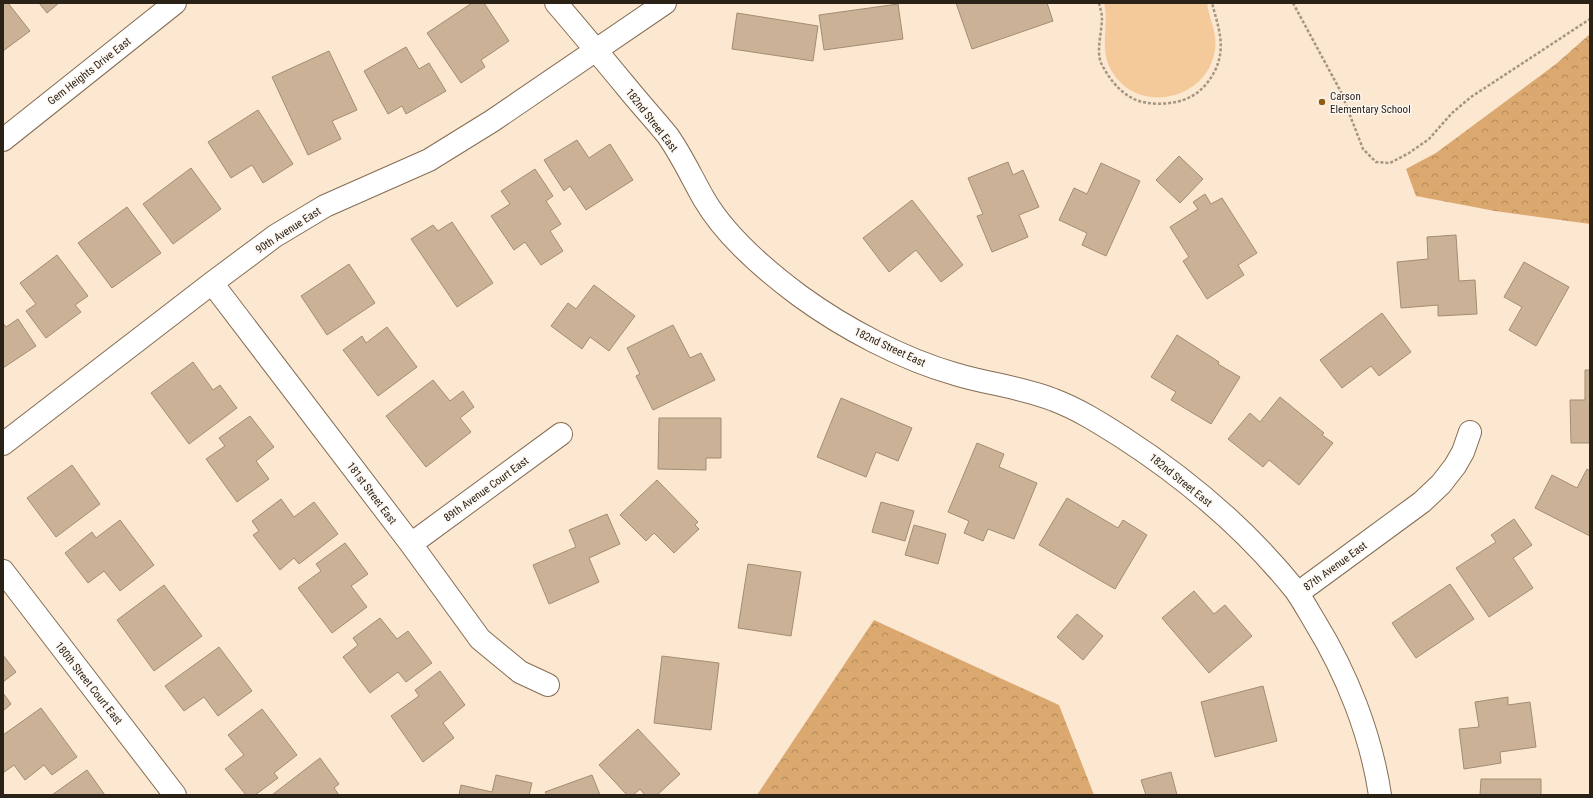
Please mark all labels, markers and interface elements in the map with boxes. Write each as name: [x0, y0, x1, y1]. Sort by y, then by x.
street label: Gem Heights Drive East: [45, 35, 133, 108]
street label: 182nd Street East: [623, 86, 680, 155]
place label: Carson Elementary School: [1330, 90, 1411, 116]
marker: Carson Elementary School: [1317, 97, 1327, 107]
street label: 90th Avenue East: [253, 205, 323, 256]
street label: 182nd Street East: [852, 325, 927, 370]
street label: 182nd Street East: [1147, 451, 1215, 510]
street label: 89th Avenue Court East: [441, 454, 531, 525]
street label: 181st Street East: [344, 460, 399, 527]
street label: 87th Avenue East: [1301, 539, 1370, 594]
street label: 180th Street Court East: [52, 639, 125, 727]

